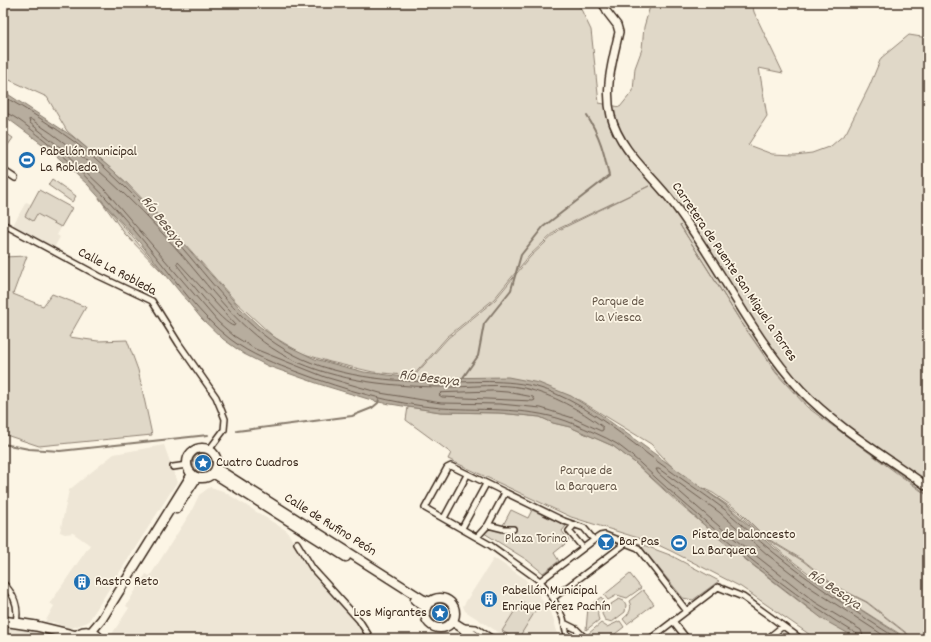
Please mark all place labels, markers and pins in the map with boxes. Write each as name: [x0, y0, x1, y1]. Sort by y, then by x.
place label: Pabellón municipal La Robleda: [40, 142, 138, 178]
sports icon: Pabellón municipal La Robleda: [17, 150, 37, 170]
place icon: Cuatro Cuadros: [193, 453, 213, 473]
place label: Cuatro Cuadros: [216, 453, 299, 473]
place label: Pista de baloncesto La Barquera: [692, 525, 795, 561]
bar icon: Bar Pas: [596, 532, 616, 552]
place label: Bar Pas: [619, 532, 660, 552]
sports icon: Pista de baloncesto La Barquera: [669, 533, 689, 553]
building icon: Rastro Reto: [72, 572, 92, 592]
place label: Rastro Reto: [95, 572, 158, 592]
place label: Pabellón Municipal Enrique Pérez Pachín: [502, 581, 611, 617]
building icon: Pabellón Municipal Enrique Pérez Pachín: [479, 589, 499, 609]
place label: Los Migrantes: [354, 603, 427, 623]
place icon: Los Migrantes: [430, 603, 450, 623]

